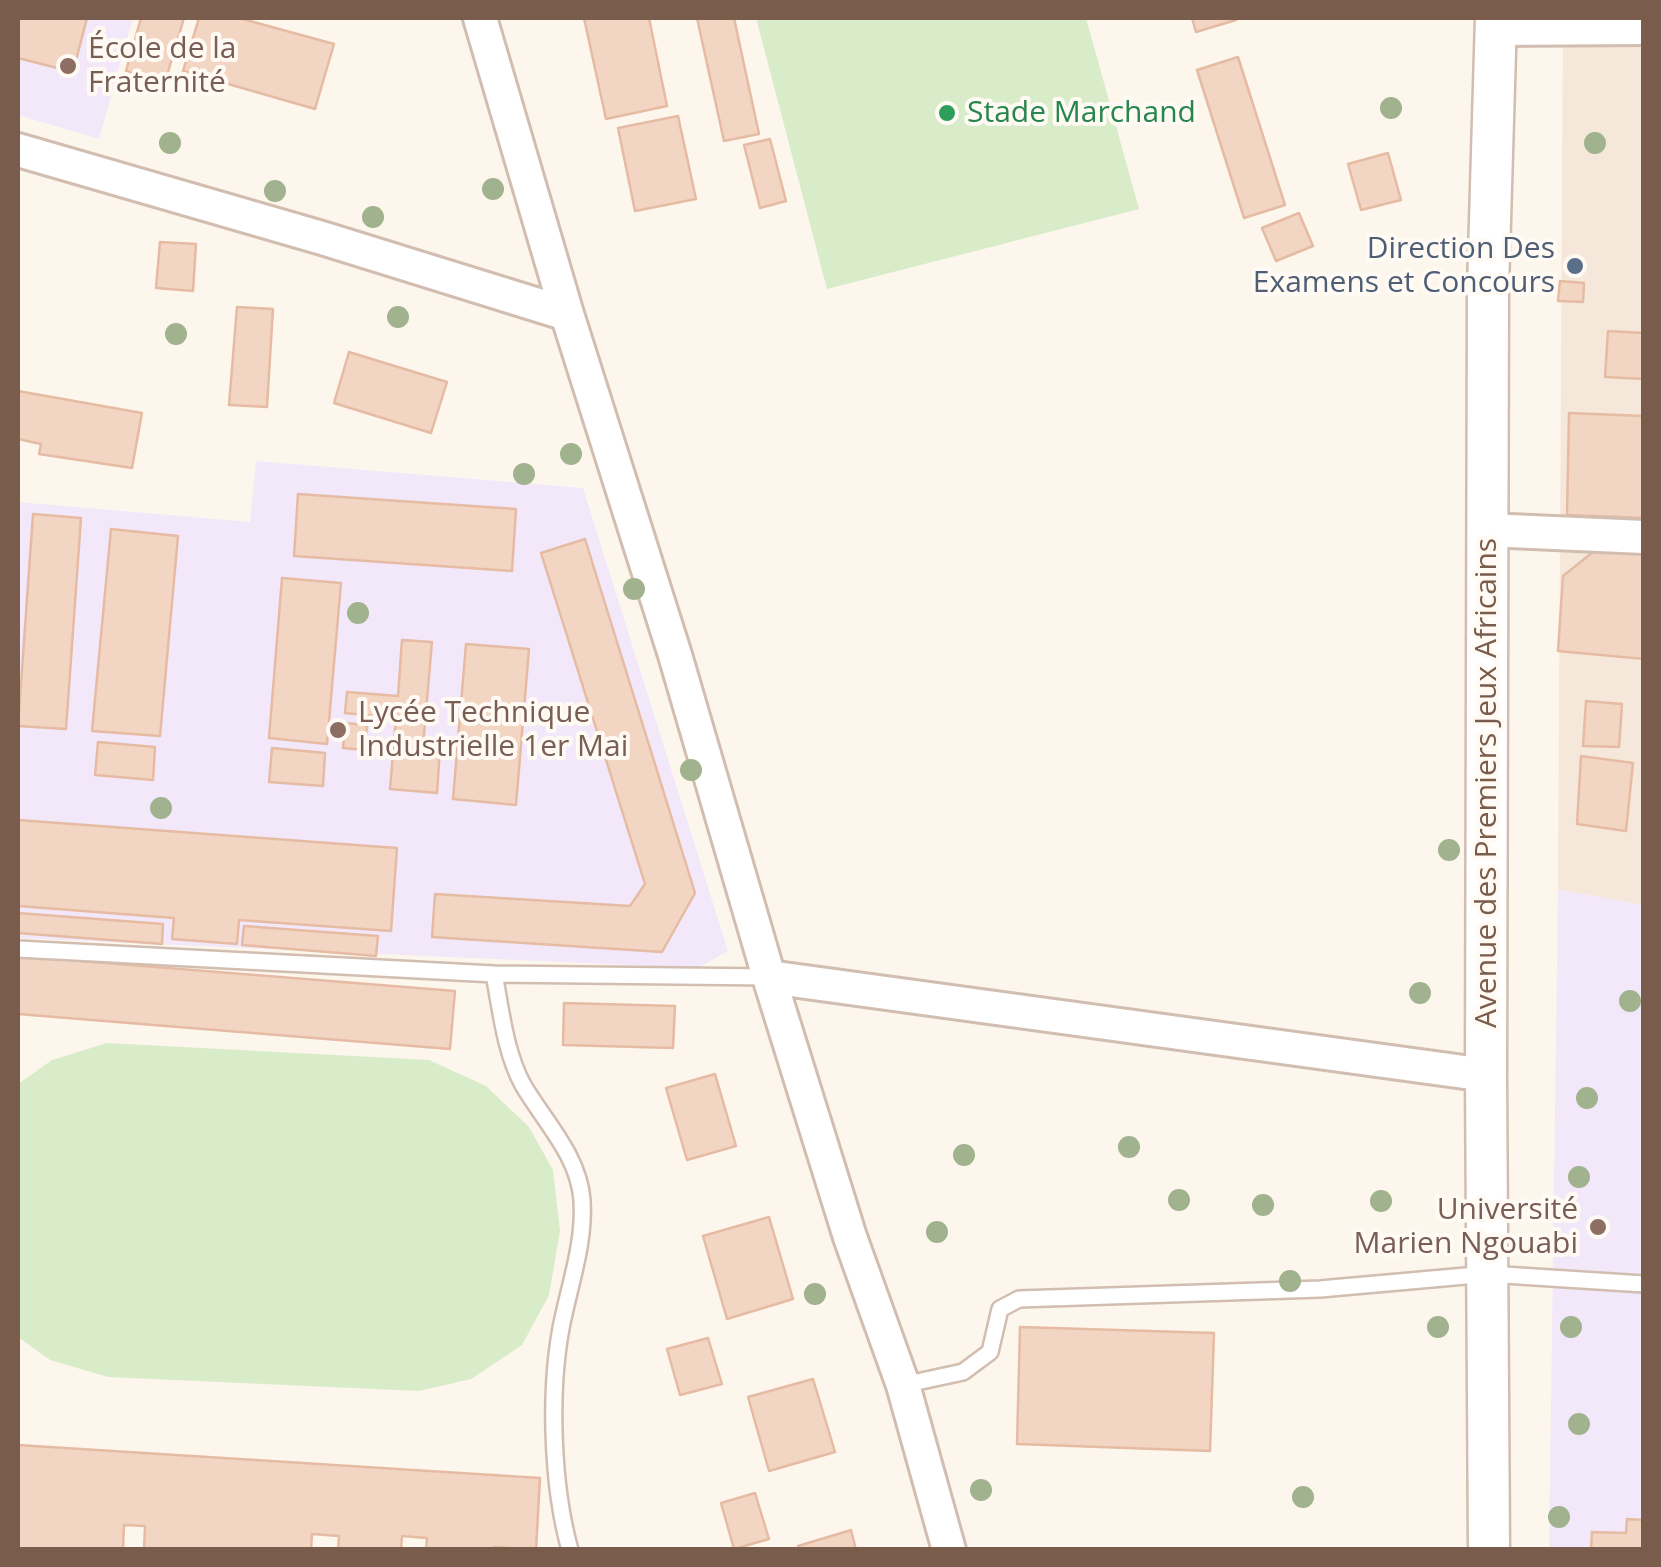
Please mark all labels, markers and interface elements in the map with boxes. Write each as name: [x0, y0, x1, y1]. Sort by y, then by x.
place label: École de la Fraternité: [88, 31, 237, 102]
marker: École de la Fraternité: [57, 55, 79, 77]
place label: Stade Marchand: [967, 95, 1196, 131]
marker: Stade Marchand: [936, 102, 958, 124]
place label: Direction Des Examens et Concours: [1253, 231, 1555, 302]
marker: Direction Des Examens et Concours: [1564, 255, 1586, 277]
street label: Avenue des Premiers Jeux Africains: [1469, 538, 1505, 1028]
place label: Lycée Technique Industrielle 1er Mai: [358, 695, 628, 766]
marker: Lycée Technique Industrielle 1er Mai: [327, 719, 349, 741]
place label: Université Marien Ngouabi: [1354, 1192, 1578, 1262]
marker: Université Marien Ngouabi: [1587, 1216, 1609, 1238]

